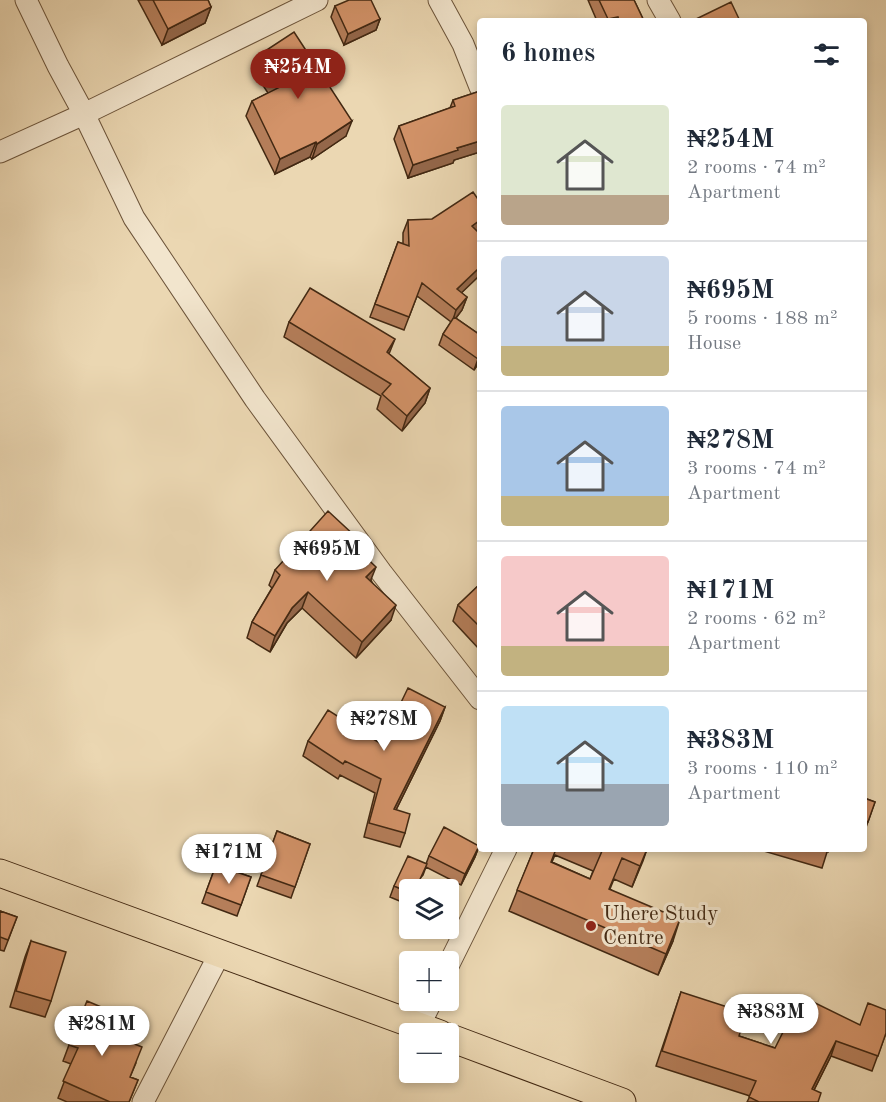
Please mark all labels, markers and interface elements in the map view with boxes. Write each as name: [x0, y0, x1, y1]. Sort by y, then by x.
icon: filters: [810, 38, 843, 71]
text: 6 homes: [501, 41, 595, 67]
pin: ₦254M: [256, 49, 340, 100]
text: ₦254M: [264, 58, 332, 78]
text: ₦254M: [687, 127, 774, 153]
icon: home: [549, 129, 621, 201]
text: 2 rooms · 74 m²: [687, 158, 826, 178]
text: Apartment: [687, 183, 781, 203]
text: ₦695M: [687, 278, 774, 304]
icon: home: [549, 280, 621, 352]
text: 5 rooms · 188 m²: [687, 309, 837, 329]
text: House: [687, 334, 741, 354]
text: ₦278M: [687, 428, 774, 454]
icon: home: [549, 430, 621, 502]
text: 3 rooms · 74 m²: [687, 459, 826, 479]
text: Apartment: [687, 484, 781, 504]
pin: ₦695M: [285, 531, 369, 582]
text: ₦695M: [293, 540, 361, 560]
text: ₦171M: [687, 578, 774, 604]
icon: home: [549, 580, 621, 652]
text: 2 rooms · 62 m²: [687, 609, 826, 629]
text: Apartment: [687, 634, 781, 654]
pin: ₦278M: [342, 701, 426, 752]
text: ₦278M: [350, 710, 418, 730]
text: ₦383M: [687, 728, 774, 754]
icon: home: [549, 730, 621, 802]
text: 3 rooms · 110 m²: [687, 759, 837, 779]
text: Apartment: [687, 784, 781, 804]
pin: ₦171M: [187, 834, 271, 885]
text: ₦171M: [195, 843, 263, 863]
map controls: [399, 879, 459, 1083]
button: layers: [399, 879, 459, 939]
place label: Uhere Study Centre: [603, 904, 718, 949]
marker: Uhere Study Centre: [584, 919, 598, 933]
button: +: [399, 951, 459, 1011]
pin: ₦383M: [729, 994, 813, 1045]
text: ₦383M: [737, 1003, 805, 1023]
pin: ₦281M: [60, 1006, 144, 1057]
text: ₦281M: [68, 1015, 136, 1035]
button: −: [399, 1023, 459, 1083]

